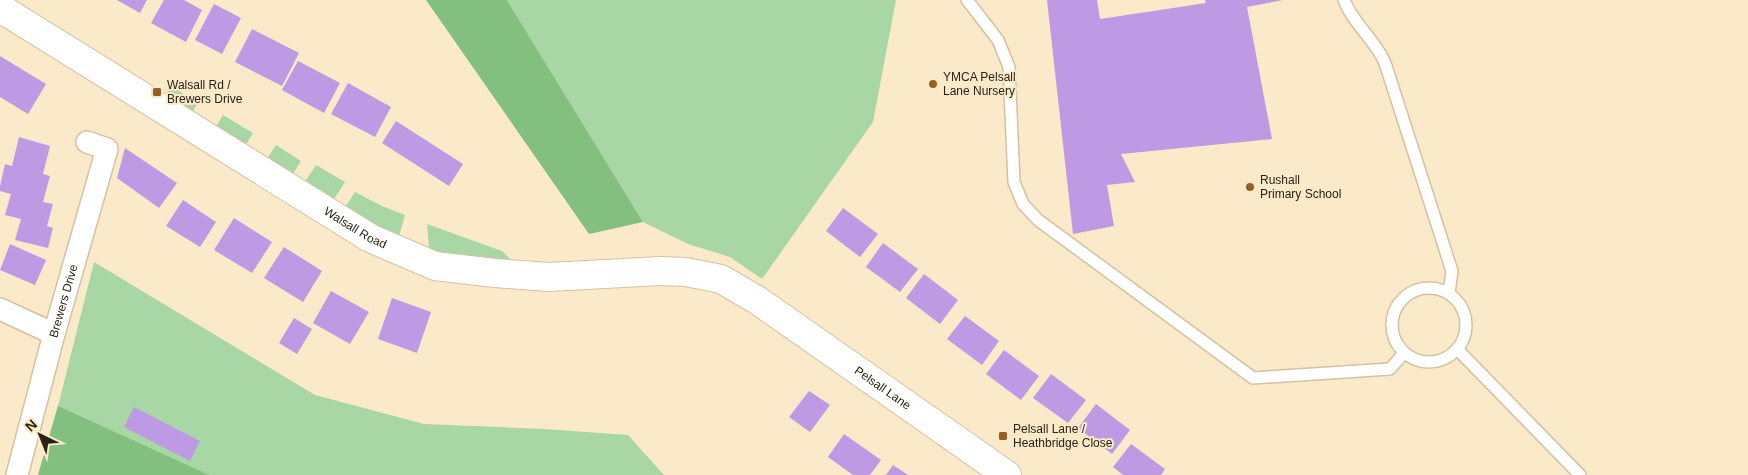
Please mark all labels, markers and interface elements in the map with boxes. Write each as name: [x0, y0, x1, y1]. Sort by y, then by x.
place label: YMCA Pelsall Lane Nursery: [943, 70, 1016, 98]
place label: Walsall Rd / Brewers Drive: [167, 78, 243, 106]
marker: YMCA Pelsall Lane Nursery: [927, 78, 939, 90]
marker: Walsall Rd / Brewers Drive: [151, 86, 163, 98]
place label: Rushall Primary School: [1260, 173, 1341, 201]
marker: Rushall Primary School: [1244, 181, 1256, 193]
street label: Walsall Road: [321, 204, 389, 251]
street label: Brewers Drive: [46, 263, 81, 339]
street label: Pelsall Lane: [852, 363, 914, 413]
north arrow: [15, 410, 65, 460]
text: N: [22, 416, 40, 435]
place label: Pelsall Lane / Heathbridge Close: [1013, 422, 1113, 450]
marker: Pelsall Lane / Heathbridge Close: [997, 430, 1009, 442]

